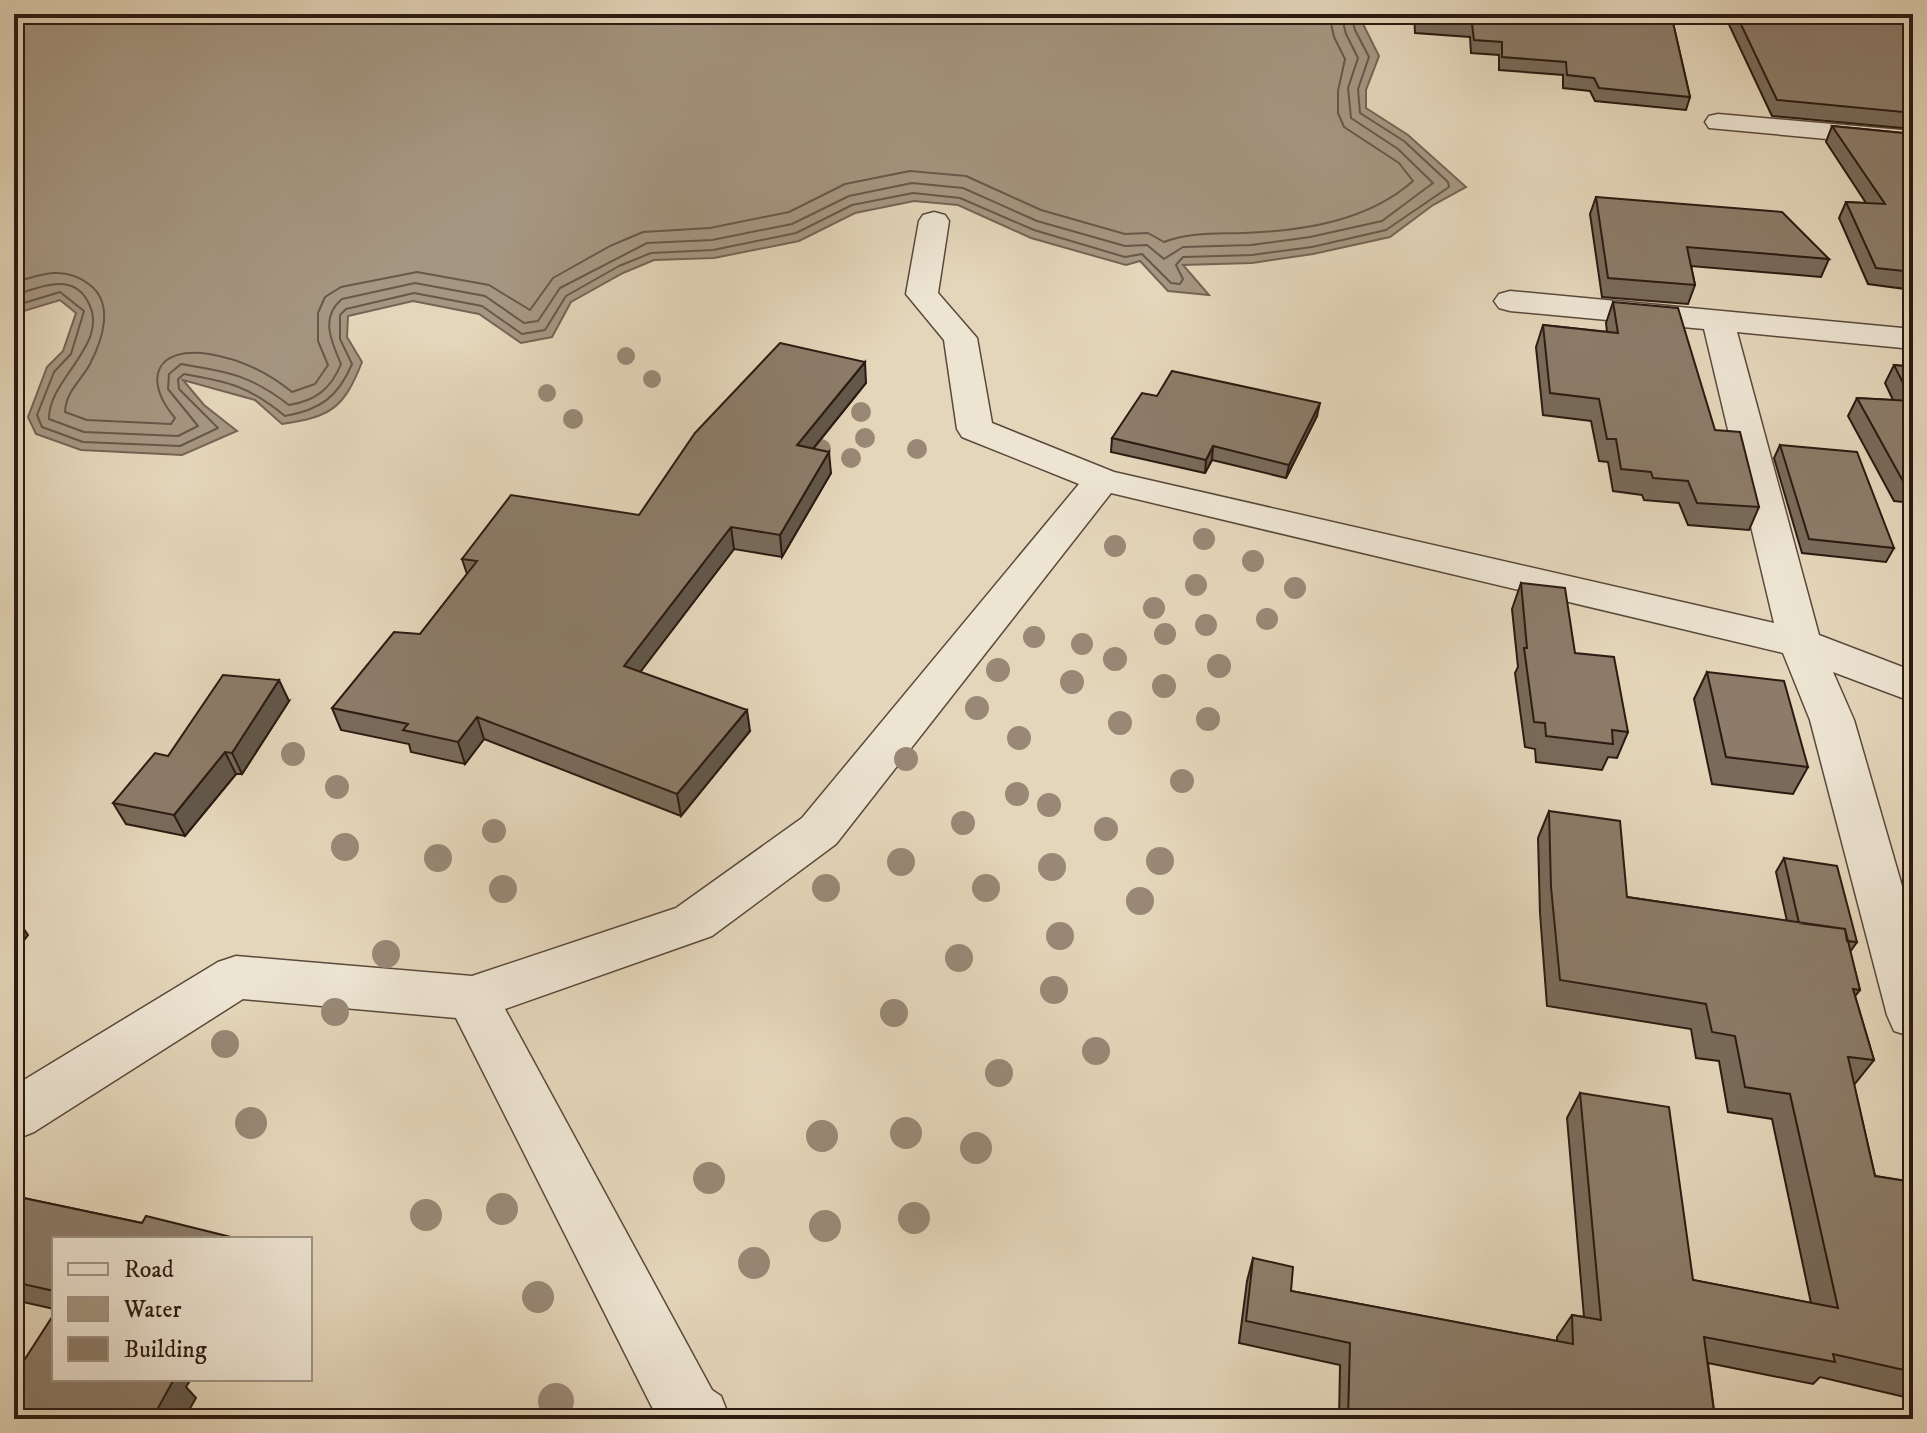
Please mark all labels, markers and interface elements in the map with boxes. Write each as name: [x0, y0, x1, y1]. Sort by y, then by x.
legend: [52, 1237, 312, 1381]
text: Road: [124, 1255, 174, 1285]
text: Water: [123, 1295, 181, 1325]
text: Building: [124, 1335, 207, 1365]

